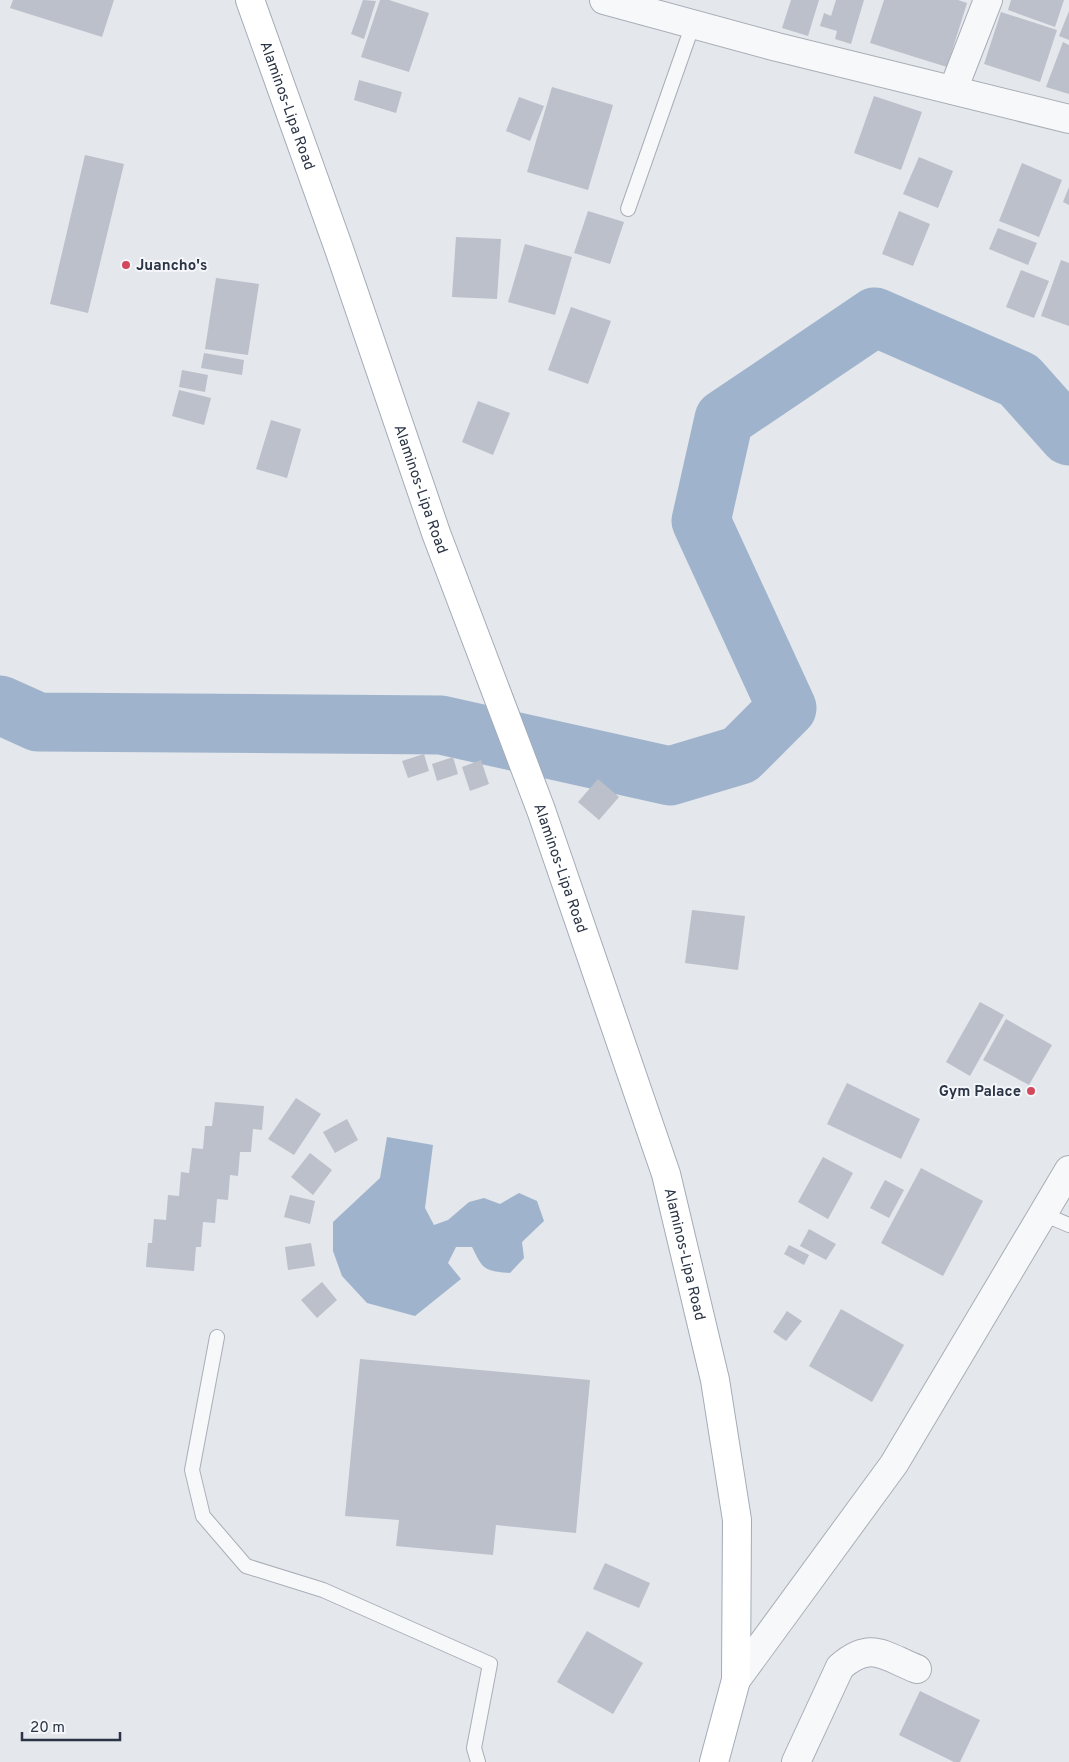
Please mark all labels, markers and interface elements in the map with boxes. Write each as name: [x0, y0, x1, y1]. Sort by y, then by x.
street label: Alaminos-Lipa Road: [255, 39, 318, 173]
place label: Juancho's: [136, 257, 207, 276]
marker: Juancho's: [120, 259, 132, 271]
street label: Alaminos-Lipa Road: [389, 422, 451, 557]
street label: Alaminos-Lipa Road: [528, 801, 590, 936]
place label: Gym Palace: [939, 1083, 1021, 1102]
marker: Gym Palace: [1025, 1085, 1037, 1097]
street label: Alaminos-Lipa Road: [659, 1186, 709, 1323]
scale bar: [22, 1710, 120, 1742]
text: 20 m: [30, 1719, 65, 1738]

